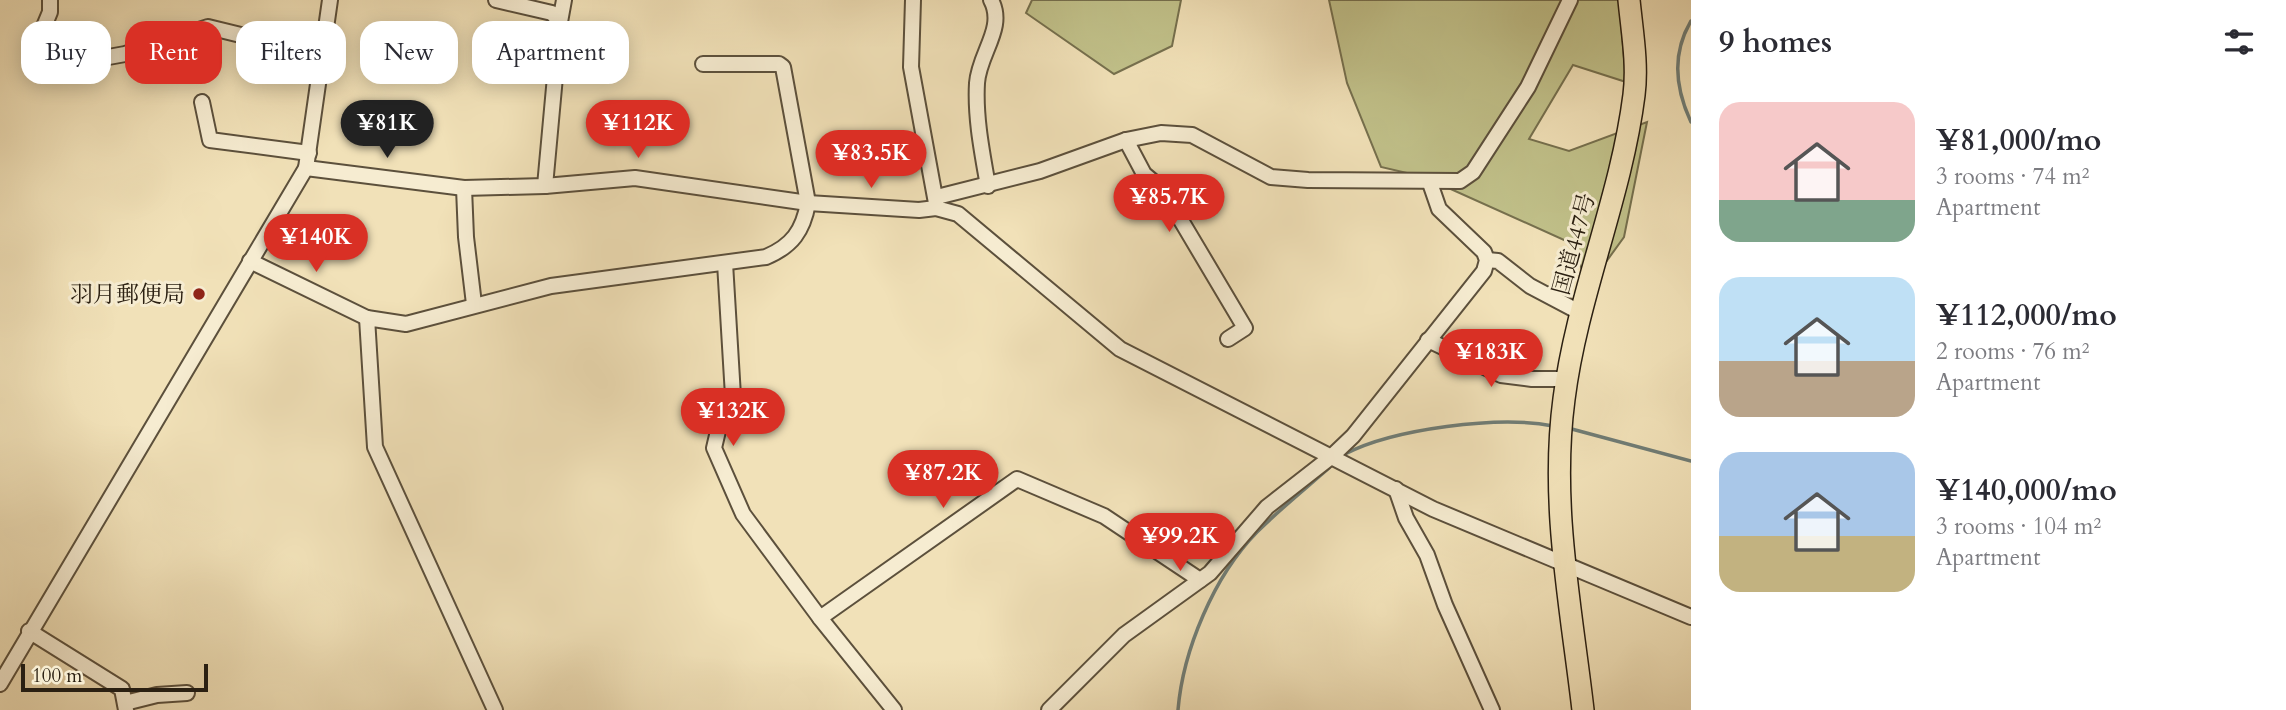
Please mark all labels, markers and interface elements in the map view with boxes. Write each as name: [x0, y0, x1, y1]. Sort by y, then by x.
chip: Buy: [21, 21, 111, 84]
chip: Rent: [125, 21, 222, 84]
chip: Filters: [236, 21, 346, 84]
chip: New: [360, 21, 458, 84]
chip: Apartment: [472, 21, 629, 84]
text: 9 homes: [1719, 22, 1832, 63]
icon: filters: [2220, 23, 2258, 61]
pin: ¥81K: [346, 100, 428, 160]
pin: ¥112K: [589, 100, 687, 160]
text: ¥81K: [357, 107, 417, 138]
text: ¥112K: [602, 107, 674, 138]
text: ¥81,000/mo: [1936, 120, 2101, 161]
pin: ¥83.5K: [814, 130, 928, 190]
icon: home: [1775, 130, 1859, 214]
text: ¥83.5K: [832, 137, 911, 168]
text: 3 rooms · 74 m²: [1936, 161, 2089, 192]
pin: ¥85.7K: [1112, 174, 1226, 234]
text: ¥85.7K: [1130, 181, 1209, 212]
street label: 国道447号: [1546, 190, 1602, 298]
text: Apartment: [1936, 192, 2040, 223]
pin: ¥140K: [267, 215, 365, 274]
text: ¥140K: [280, 221, 352, 252]
place label: 羽月郵便局: [70, 279, 185, 310]
marker: 羽月郵便局: [191, 286, 207, 302]
text: ¥112,000/mo: [1936, 295, 2117, 336]
icon: home: [1775, 305, 1859, 389]
pin: ¥183K: [1442, 330, 1540, 389]
text: ¥183K: [1455, 336, 1527, 367]
text: 2 rooms · 76 m²: [1936, 336, 2089, 367]
text: Apartment: [1936, 367, 2040, 398]
pin: ¥132K: [684, 388, 782, 448]
text: ¥132K: [697, 395, 769, 426]
pin: ¥87.2K: [886, 450, 1000, 510]
text: ¥87.2K: [904, 457, 983, 488]
text: ¥140,000/mo: [1936, 470, 2117, 511]
icon: home: [1775, 480, 1859, 564]
text: 3 rooms · 104 m²: [1936, 511, 2101, 542]
pin: ¥99.2K: [1123, 514, 1237, 573]
text: ¥99.2K: [1141, 520, 1220, 551]
text: Apartment: [1936, 542, 2040, 573]
scale bar: [21, 661, 208, 693]
text: 100 m: [32, 663, 82, 689]

